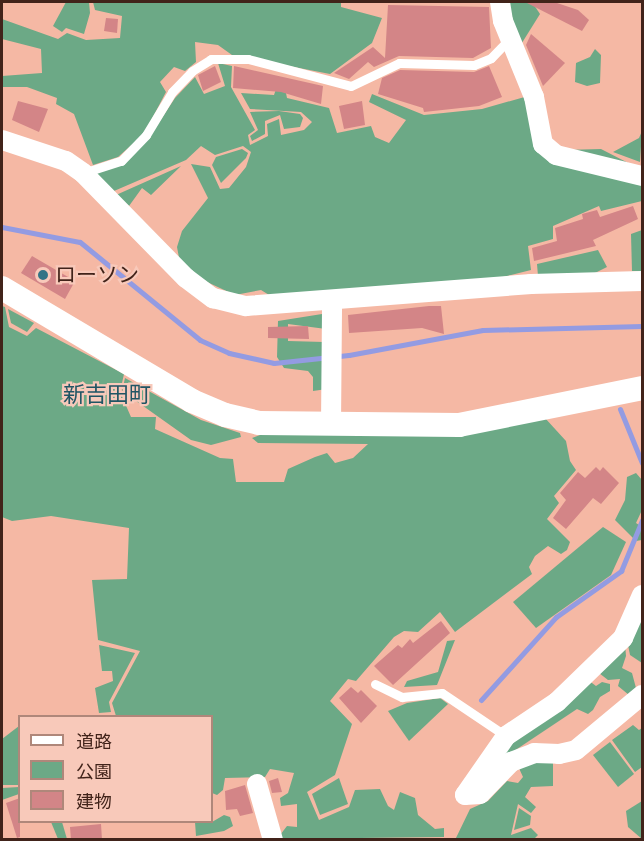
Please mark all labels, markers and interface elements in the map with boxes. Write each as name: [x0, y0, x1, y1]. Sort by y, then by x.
place label: ローソン: [55, 262, 139, 288]
marker: ローソン: [36, 268, 50, 282]
district label: 新吉田町: [63, 382, 151, 408]
legend: [18, 715, 213, 823]
text: 道路: [76, 731, 112, 752]
text: 公園: [76, 761, 112, 782]
text: 建物: [76, 791, 112, 812]

